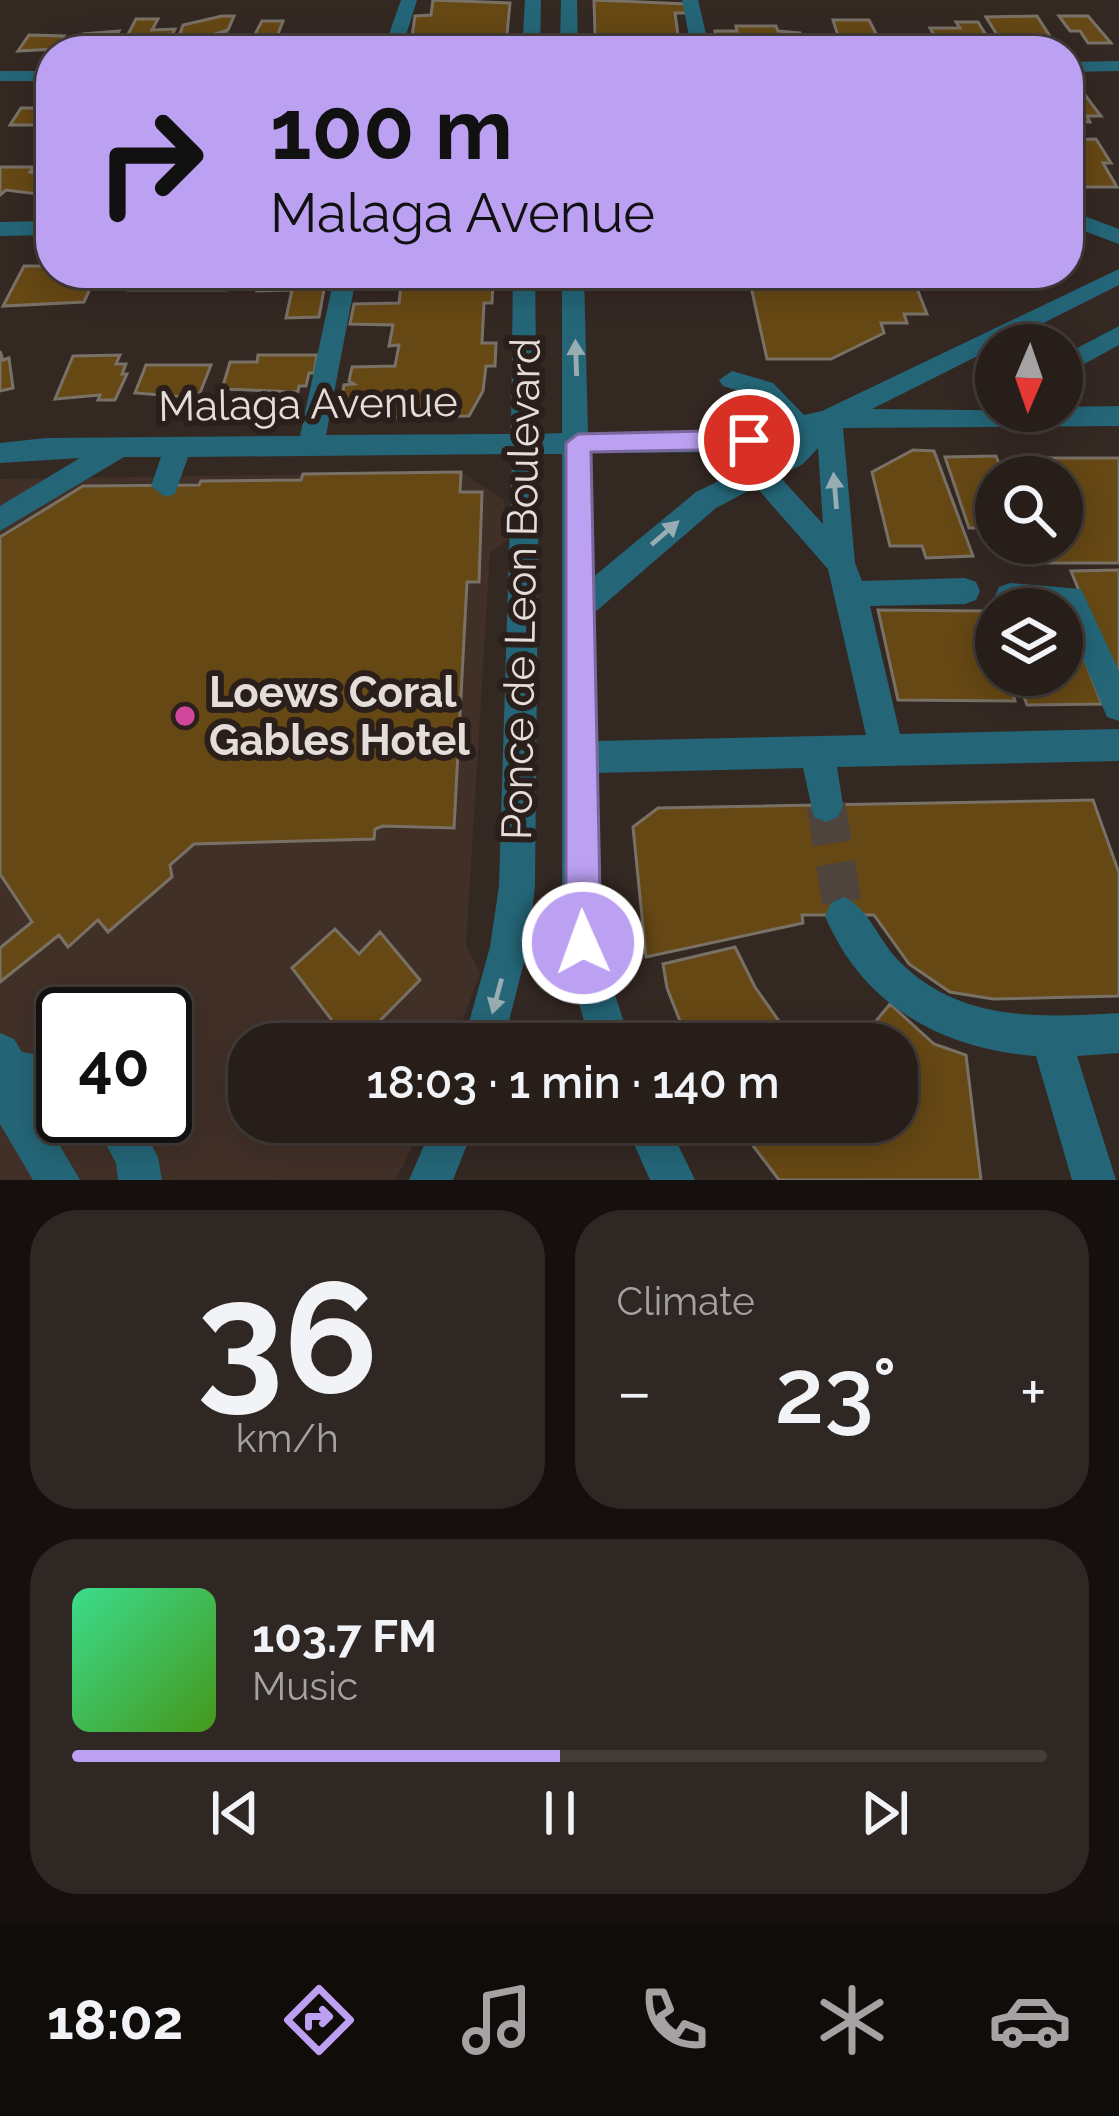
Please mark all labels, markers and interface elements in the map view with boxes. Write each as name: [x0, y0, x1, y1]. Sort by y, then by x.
text: 100 m: [270, 80, 513, 179]
icon: right: [72, 84, 228, 240]
text: Malaga Avenue: [270, 181, 655, 245]
north arrow: [975, 324, 1083, 432]
map controls: [975, 324, 1083, 696]
street label: Ponce de Leon Boulevard: [492, 338, 550, 840]
one-way arrow: [566, 338, 585, 376]
street label: Malaga Avenue: [158, 377, 458, 431]
pin: [698, 389, 800, 491]
icon: arrive: [716, 407, 782, 473]
button: search: [975, 456, 1083, 564]
one-way arrow: [825, 471, 844, 509]
one-way arrow: [650, 520, 680, 546]
button: layers: [975, 588, 1083, 696]
place label: Loews Coral Gables Hotel: [209, 668, 471, 765]
marker: Loews Coral Gables Hotel: [172, 703, 198, 729]
position arrow: [520, 880, 646, 1006]
one-way arrow: [487, 978, 506, 1015]
speed limit sign: 40: [36, 987, 192, 1143]
text: 18:03 · 1 min · 140 m: [366, 1056, 780, 1109]
text: 36: [196, 1245, 378, 1429]
text: Climate: [617, 1278, 755, 1324]
text: 23°: [775, 1338, 897, 1444]
text: −: [617, 1353, 652, 1430]
text: +: [1020, 1353, 1047, 1430]
text: km/h: [236, 1415, 339, 1461]
text: 103.7 FM: [252, 1610, 437, 1663]
text: Music: [252, 1663, 358, 1709]
icon: previous: [202, 1780, 268, 1846]
icon: pause: [527, 1780, 593, 1846]
icon: next: [852, 1780, 918, 1846]
icon: directions: [277, 1978, 361, 2062]
icon: music: [455, 1978, 539, 2062]
icon: phone: [632, 1978, 716, 2062]
icon: climate: [810, 1978, 894, 2062]
icon: car: [988, 1978, 1072, 2062]
text: 18:02: [47, 1988, 183, 2052]

